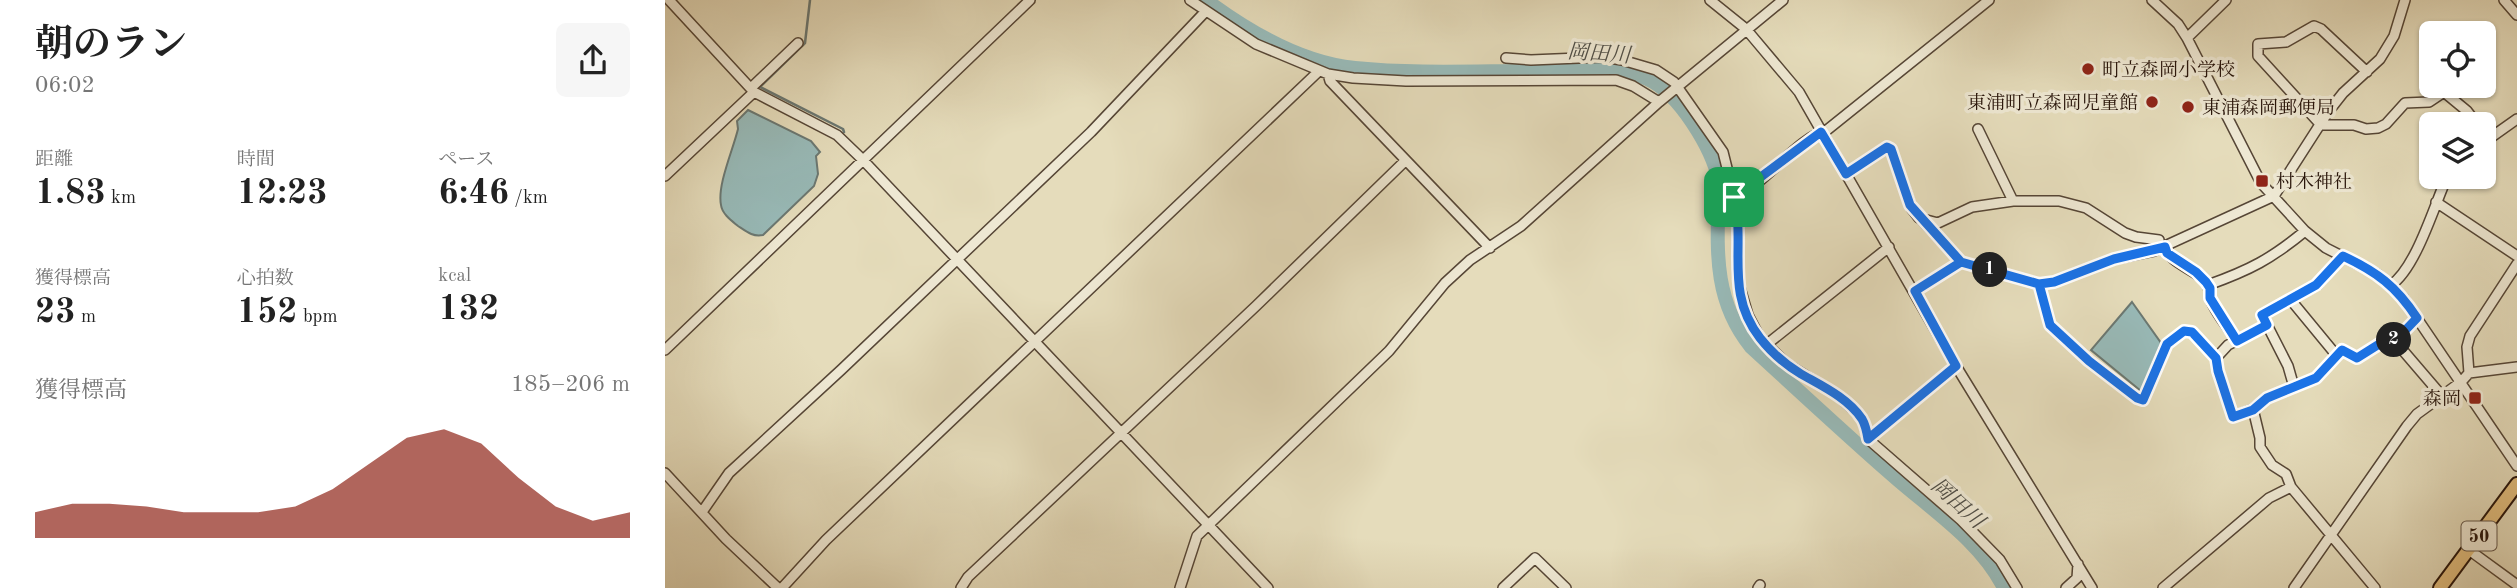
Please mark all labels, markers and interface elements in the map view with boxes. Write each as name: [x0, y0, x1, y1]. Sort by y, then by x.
map controls: [2419, 21, 2496, 189]
button: locate: [2419, 21, 2496, 98]
button: share: [556, 23, 630, 97]
text: 朝のラン: [35, 27, 187, 65]
water label: 岡田川: [1567, 40, 1633, 67]
place label: 町立森岡小学校: [2102, 60, 2235, 81]
marker: 町立森岡小学校: [2080, 61, 2096, 77]
text: 06:02: [35, 74, 95, 97]
place label: 東浦町立森岡児童館: [1967, 92, 2138, 114]
marker: 東浦町立森岡児童館: [2144, 94, 2160, 110]
place label: 東浦森岡郵便局: [2202, 97, 2335, 119]
marker: 東浦森岡郵便局: [2180, 99, 2196, 115]
button: layers: [2419, 112, 2496, 189]
text: 距離: [35, 151, 73, 170]
text: 時間: [237, 151, 275, 170]
text: ペース: [438, 151, 494, 170]
pin: [1704, 167, 1764, 227]
place label: 村木神社: [2276, 171, 2352, 193]
marker: 村木神社: [2254, 173, 2270, 189]
text: 1.83: [35, 176, 106, 211]
text: 12:23: [237, 176, 328, 211]
text: 6:46: [438, 176, 509, 211]
icon: arrive: [1715, 178, 1753, 216]
text: km: [106, 189, 136, 208]
text: /km: [509, 189, 548, 208]
pin: 1: [1973, 252, 2007, 288]
text: 1: [1984, 260, 1995, 279]
text: kcal: [438, 267, 471, 286]
text: 獲得標高: [35, 270, 111, 289]
text: 心拍数: [237, 270, 294, 289]
text: 132: [438, 292, 499, 327]
text: 23: [35, 295, 76, 330]
text: 152: [237, 295, 298, 330]
text: m: [76, 308, 96, 327]
text: bpm: [298, 308, 338, 327]
pin: 2: [2377, 322, 2411, 358]
text: 2: [2388, 330, 2399, 349]
text: 185–206 m: [511, 373, 630, 396]
text: 獲得標高: [35, 379, 127, 402]
place label: 森岡: [2423, 389, 2461, 410]
marker: 森岡: [2467, 390, 2483, 406]
water label: 岡田川: [1927, 474, 1990, 534]
road number: 50: [2462, 522, 2497, 550]

